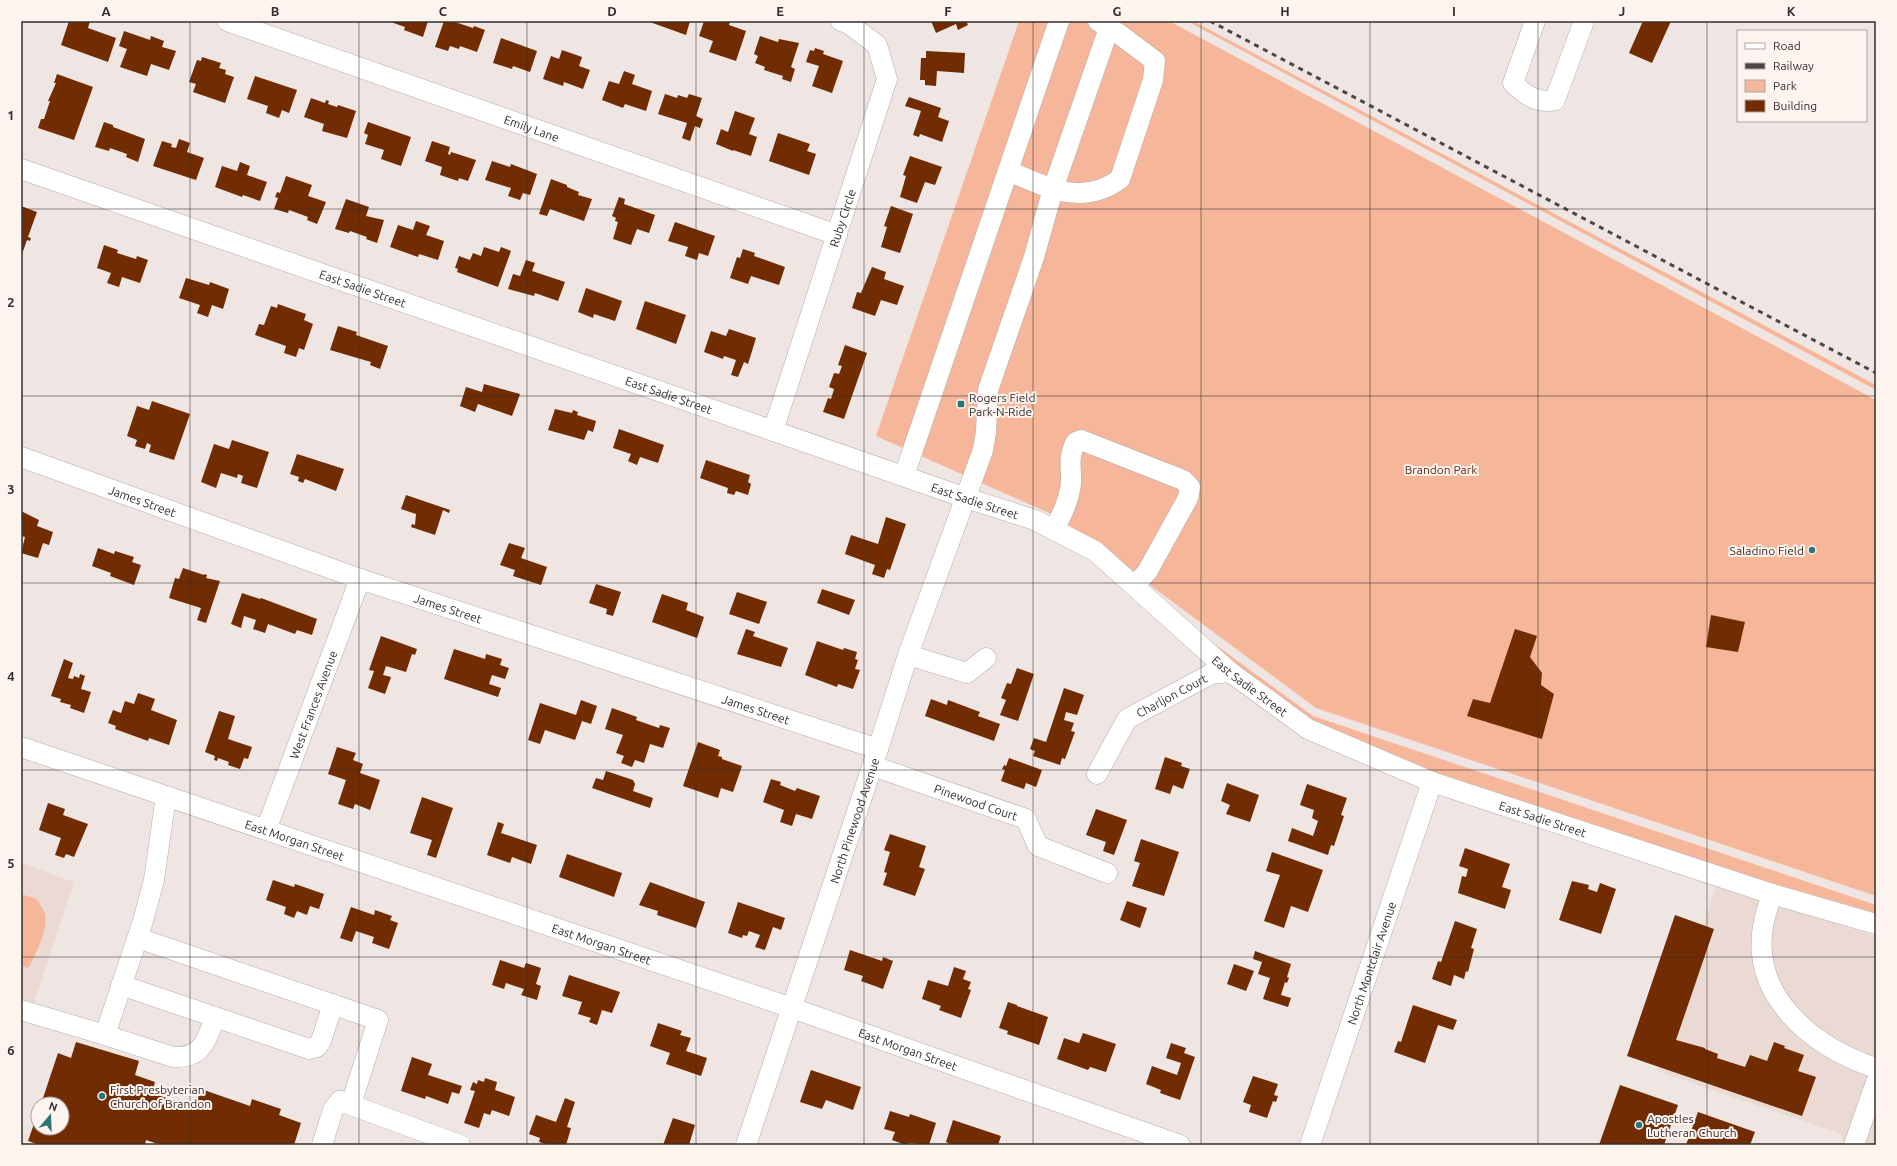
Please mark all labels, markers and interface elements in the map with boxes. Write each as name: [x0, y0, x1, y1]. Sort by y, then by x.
text: A: [101, 4, 111, 18]
text: B: [271, 4, 280, 18]
text: C: [439, 4, 448, 18]
text: D: [607, 4, 617, 18]
text: E: [776, 4, 784, 18]
text: F: [944, 4, 952, 18]
text: G: [1113, 4, 1122, 18]
text: H: [1280, 4, 1290, 18]
text: I: [1452, 4, 1456, 18]
text: J: [1619, 4, 1625, 18]
text: K: [1787, 4, 1796, 18]
legend: [1737, 30, 1867, 122]
text: Road: [1773, 39, 1801, 52]
text: Railway: [1773, 59, 1814, 72]
text: Park: [1773, 79, 1797, 92]
text: Building: [1773, 99, 1817, 112]
text: 1: [7, 108, 15, 122]
street label: Emily Lane: [503, 112, 561, 144]
street label: Ruby Circle: [827, 187, 857, 248]
street label: East Sadie Street: [318, 267, 408, 309]
text: 2: [7, 295, 15, 309]
street label: East Sadie Street: [624, 373, 714, 416]
place label: Rogers Field Park-N-Ride: [969, 391, 1036, 418]
marker: Rogers Field Park-N-Ride: [956, 399, 966, 409]
park label: Brandon Park: [1405, 463, 1477, 476]
street label: East Sadie Street: [930, 480, 1020, 521]
text: 3: [7, 482, 15, 496]
street label: James Street: [107, 483, 178, 519]
place label: Saladino Field: [1730, 544, 1804, 557]
marker: Saladino Field: [1807, 545, 1817, 555]
street label: James Street: [413, 591, 484, 625]
street label: West Frances Avenue: [287, 649, 339, 760]
street label: East Sadie Street: [1210, 653, 1290, 718]
text: 4: [7, 669, 15, 683]
street label: Charljon Court: [1134, 671, 1209, 719]
street label: James Street: [720, 692, 792, 726]
street label: North Pinewood Avenue: [827, 756, 881, 885]
street label: Pinewood Court: [933, 781, 1020, 822]
street label: East Sadie Street: [1498, 798, 1588, 839]
street label: East Morgan Street: [243, 817, 346, 863]
text: 5: [7, 856, 15, 870]
street label: North Montclair Avenue: [1344, 900, 1398, 1026]
street label: East Morgan Street: [550, 921, 653, 966]
street label: East Morgan Street: [857, 1026, 959, 1072]
text: 6: [7, 1043, 15, 1057]
place label: First Presbyterian Church of Brandon: [110, 1083, 211, 1110]
marker: First Presbyterian Church of Brandon: [97, 1091, 107, 1101]
north arrow: [30, 1096, 70, 1136]
text: N: [47, 1100, 59, 1114]
place label: Apostles Lutheran Church: [1647, 1112, 1737, 1139]
marker: Apostles Lutheran Church: [1634, 1120, 1644, 1130]

